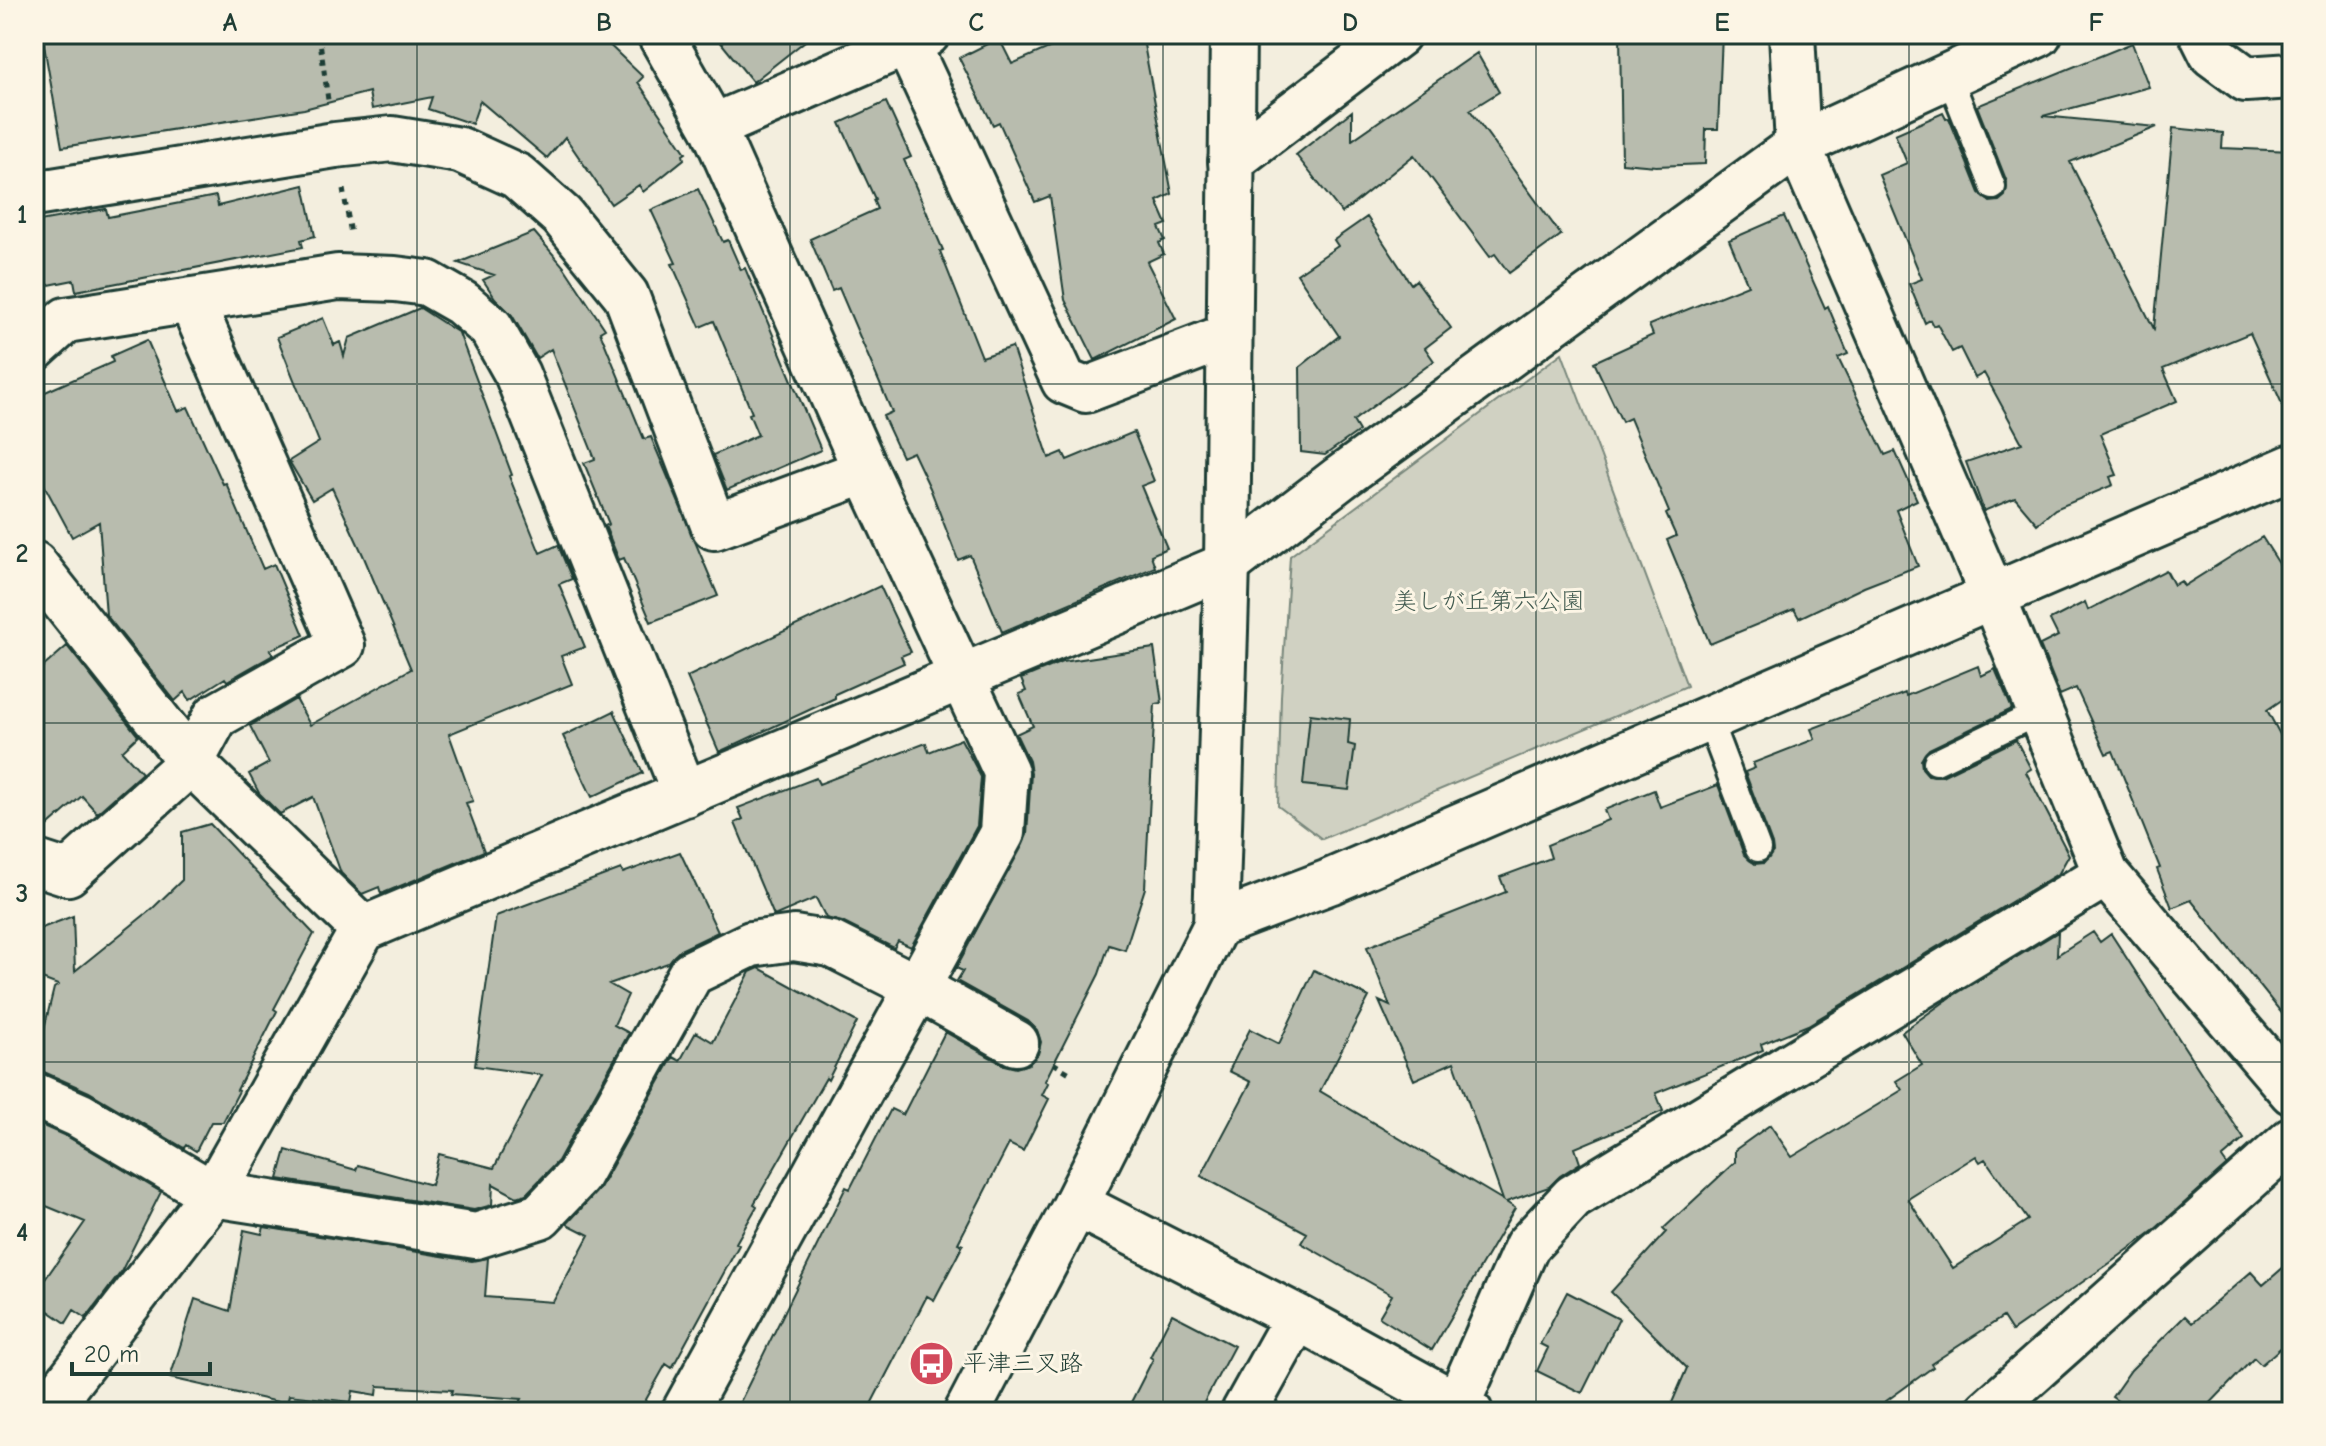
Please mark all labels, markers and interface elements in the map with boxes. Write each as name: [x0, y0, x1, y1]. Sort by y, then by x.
text: A: [223, 8, 238, 38]
text: B: [596, 8, 612, 38]
text: C: [968, 8, 984, 38]
text: D: [1342, 8, 1358, 38]
text: E: [1714, 8, 1730, 38]
text: F: [2088, 8, 2104, 38]
text: 1: [17, 200, 27, 230]
text: 2: [16, 539, 28, 569]
park label: 美しが丘第六公園: [1393, 587, 1585, 615]
text: 3: [16, 879, 28, 909]
text: 4: [16, 1218, 28, 1248]
scale bar: [72, 1326, 210, 1376]
bus stop icon: 平津三叉路: [908, 1339, 956, 1387]
text: 20 m: [84, 1340, 139, 1368]
place label: 平津三叉路: [963, 1349, 1083, 1377]

